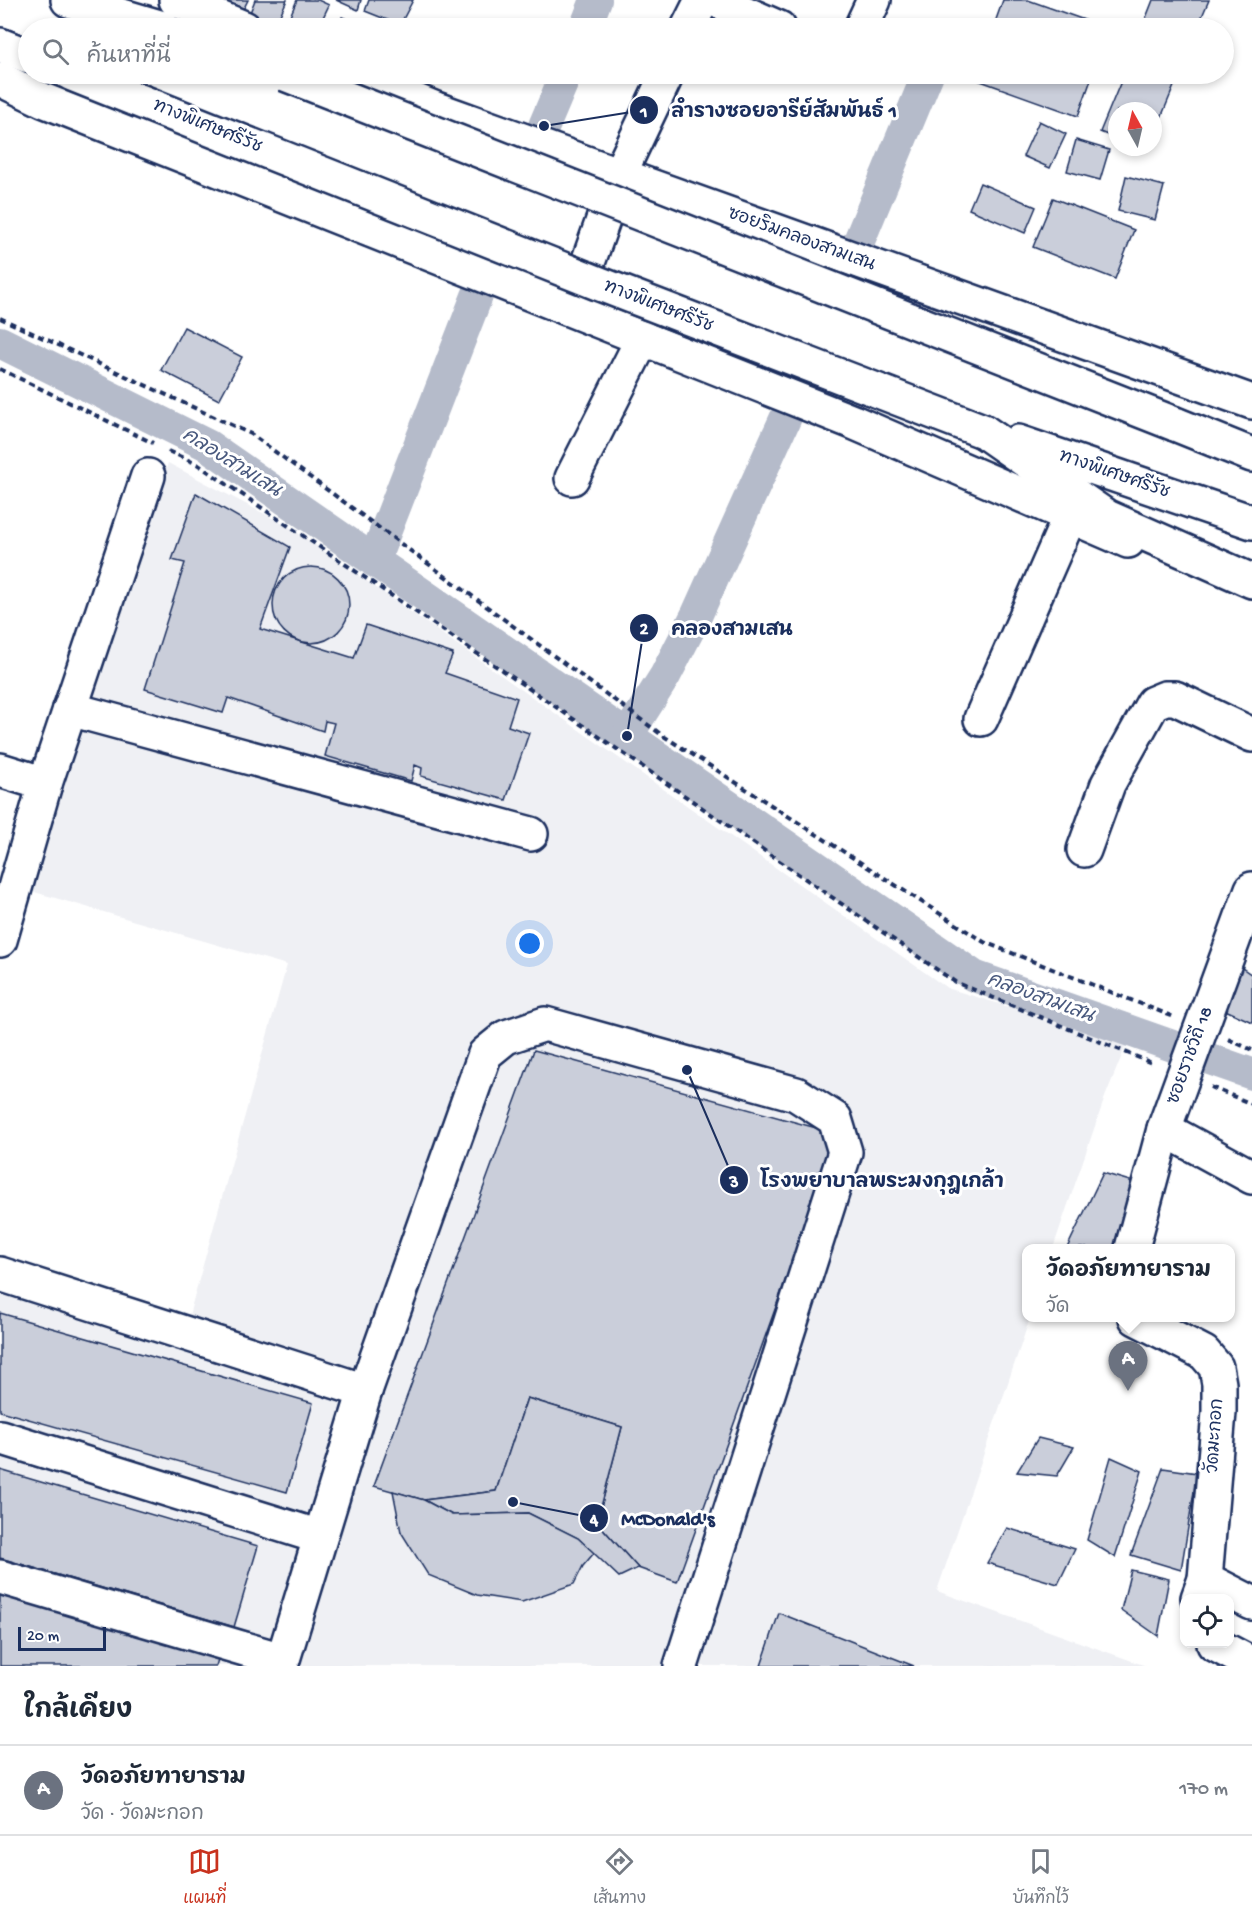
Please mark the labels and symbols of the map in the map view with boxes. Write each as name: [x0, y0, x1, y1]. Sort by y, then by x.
callout: ลำรางซอยอารีย์สัมพันธ์ 1: [629, 91, 908, 129]
street label: ทางพิเศษศรีรัช: [149, 92, 266, 158]
text: ลำรางซอยอารีย์สัมพันธ์ 1: [671, 97, 897, 125]
north arrow: [1108, 102, 1162, 156]
text: 1: [639, 103, 648, 124]
street label: ซอยริมคลองสามเสน: [724, 201, 879, 276]
street label: ทางพิเศษศรีรัช: [600, 273, 717, 338]
water label: คลองสามเสน: [177, 425, 286, 504]
street label: ทางพิเศษศรีรัช: [1056, 442, 1173, 504]
callout: คลองสามเสน: [629, 609, 804, 647]
text: 2: [640, 620, 649, 641]
text: คลองสามเสน: [671, 620, 793, 643]
your location: [515, 929, 544, 958]
water label: คลองสามเสน: [983, 969, 1098, 1030]
street label: ซอยราชวิถี 18: [1160, 1003, 1218, 1108]
callout: โรงพยาบาลพระมงกุฎเกล้า: [719, 1161, 1016, 1199]
text: โรงพยาบาลพระมงกุฎเกล้า: [759, 1167, 1004, 1195]
text: 3: [728, 1173, 739, 1194]
pin: A: [1108, 1342, 1148, 1391]
street label: วัดมะกอก: [1200, 1397, 1229, 1474]
callout: McDonald's: [579, 1499, 726, 1537]
text: McDonald's: [621, 1510, 716, 1533]
text: 4: [589, 1511, 599, 1532]
scale bar: [18, 1624, 106, 1652]

